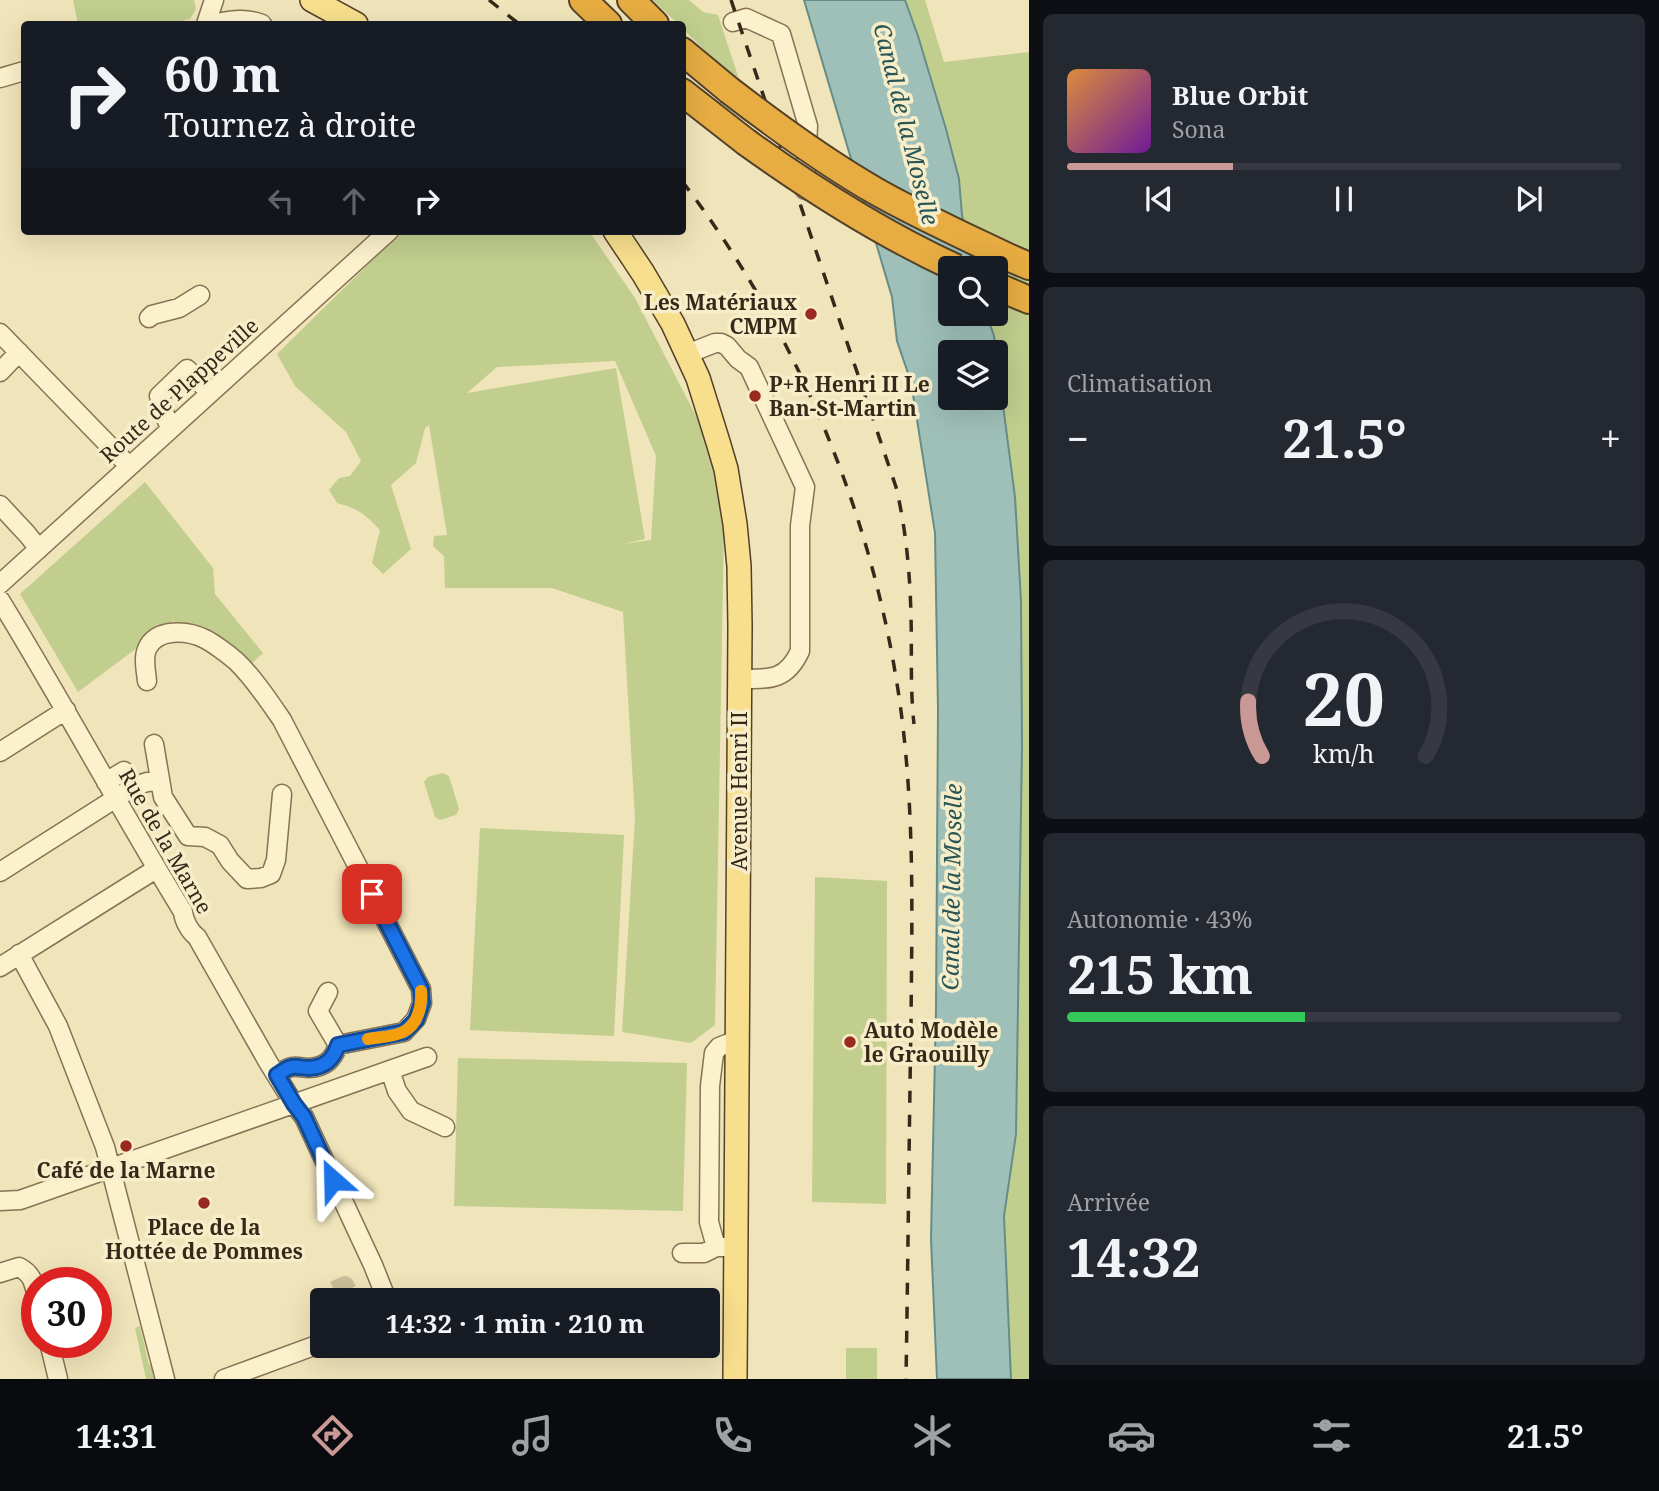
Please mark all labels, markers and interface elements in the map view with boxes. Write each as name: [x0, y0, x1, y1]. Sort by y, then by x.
water label: Canal de la Moselle: [866, 20, 948, 228]
text: 60 m: [164, 40, 280, 106]
icon: right: [49, 49, 140, 140]
text: Blue Orbit: [1172, 77, 1308, 113]
text: Tournez à droite: [164, 103, 416, 146]
text: Sona: [1172, 113, 1226, 145]
icon: previous: [1140, 180, 1178, 218]
icon: pause: [1325, 180, 1363, 218]
icon: next: [1510, 180, 1548, 218]
icon: left: [262, 182, 300, 220]
icon: ahead: [335, 182, 373, 220]
icon: right: [408, 182, 446, 220]
map controls: [938, 256, 1008, 410]
button: search: [938, 256, 1008, 326]
place label: Les Matériaux CMPM: [644, 288, 797, 340]
marker: Les Matériaux CMPM: [803, 306, 819, 322]
street label: Route de Plappeville: [94, 311, 264, 469]
button: layers: [938, 340, 1008, 410]
text: Climatisation: [1067, 367, 1213, 399]
place label: P+R Henri II Le Ban-St-Martin: [769, 370, 930, 422]
marker: P+R Henri II Le Ban-St-Martin: [747, 388, 763, 404]
text: 21.5°: [1282, 402, 1407, 473]
text: −: [1067, 412, 1089, 464]
text: +: [1600, 412, 1621, 464]
text: 20: [1303, 648, 1385, 747]
street label: Avenue Henri II: [725, 711, 753, 871]
text: km/h: [1313, 735, 1375, 769]
street label: Rue de la Marne: [113, 763, 219, 919]
water label: Canal de la Moselle: [933, 783, 969, 991]
pin: [342, 864, 402, 924]
icon: arrive: [353, 875, 391, 913]
text: Autonomie · 43%: [1067, 903, 1252, 935]
text: 215 km: [1067, 938, 1253, 1009]
place label: Auto Modèle le Graouilly: [864, 1016, 998, 1068]
marker: Auto Modèle le Graouilly: [842, 1034, 858, 1050]
marker: Café de la Marne: [118, 1138, 134, 1154]
position arrow: [296, 1143, 370, 1217]
place label: Café de la Marne: [37, 1156, 215, 1184]
text: Arrivée: [1067, 1186, 1150, 1218]
marker: Place de la Hottée de Pommes: [196, 1195, 212, 1211]
place label: Place de la Hottée de Pommes: [105, 1213, 303, 1265]
text: 14:32: [1067, 1221, 1200, 1292]
speed limit sign: 30: [21, 1267, 112, 1358]
text: 14:32 · 1 min · 210 m: [385, 1305, 645, 1341]
icon: directions: [308, 1411, 357, 1460]
icon: music: [508, 1411, 557, 1460]
icon: phone: [708, 1411, 757, 1460]
icon: climate: [908, 1411, 957, 1460]
icon: car: [1107, 1411, 1156, 1460]
icon: filters: [1307, 1411, 1356, 1460]
text: 14:31: [75, 1414, 157, 1457]
text: 21.5°: [1507, 1414, 1583, 1457]

